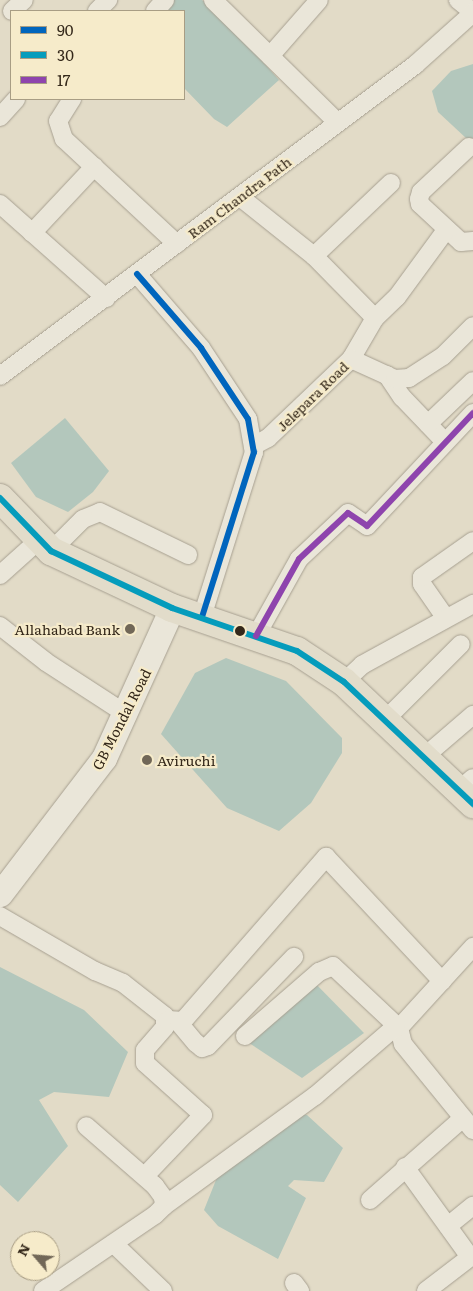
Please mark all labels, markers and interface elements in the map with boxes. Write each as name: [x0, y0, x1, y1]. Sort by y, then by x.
legend: [10, 10, 185, 100]
text: 90: [57, 18, 74, 41]
text: 30: [57, 43, 74, 66]
text: 17: [57, 68, 70, 91]
street label: Ram Chandra Path: [184, 153, 294, 241]
street label: Jelepara Road: [273, 358, 351, 434]
place label: Allahabad Bank: [15, 621, 120, 637]
marker: Allahabad Bank: [124, 623, 136, 635]
unlabelled marker: [235, 626, 245, 636]
street label: GB Mondal Road: [88, 666, 154, 772]
place label: Aviruchi: [157, 752, 215, 768]
marker: Aviruchi: [141, 754, 153, 766]
north arrow: [10, 1231, 60, 1281]
text: N: [11, 1240, 34, 1259]

